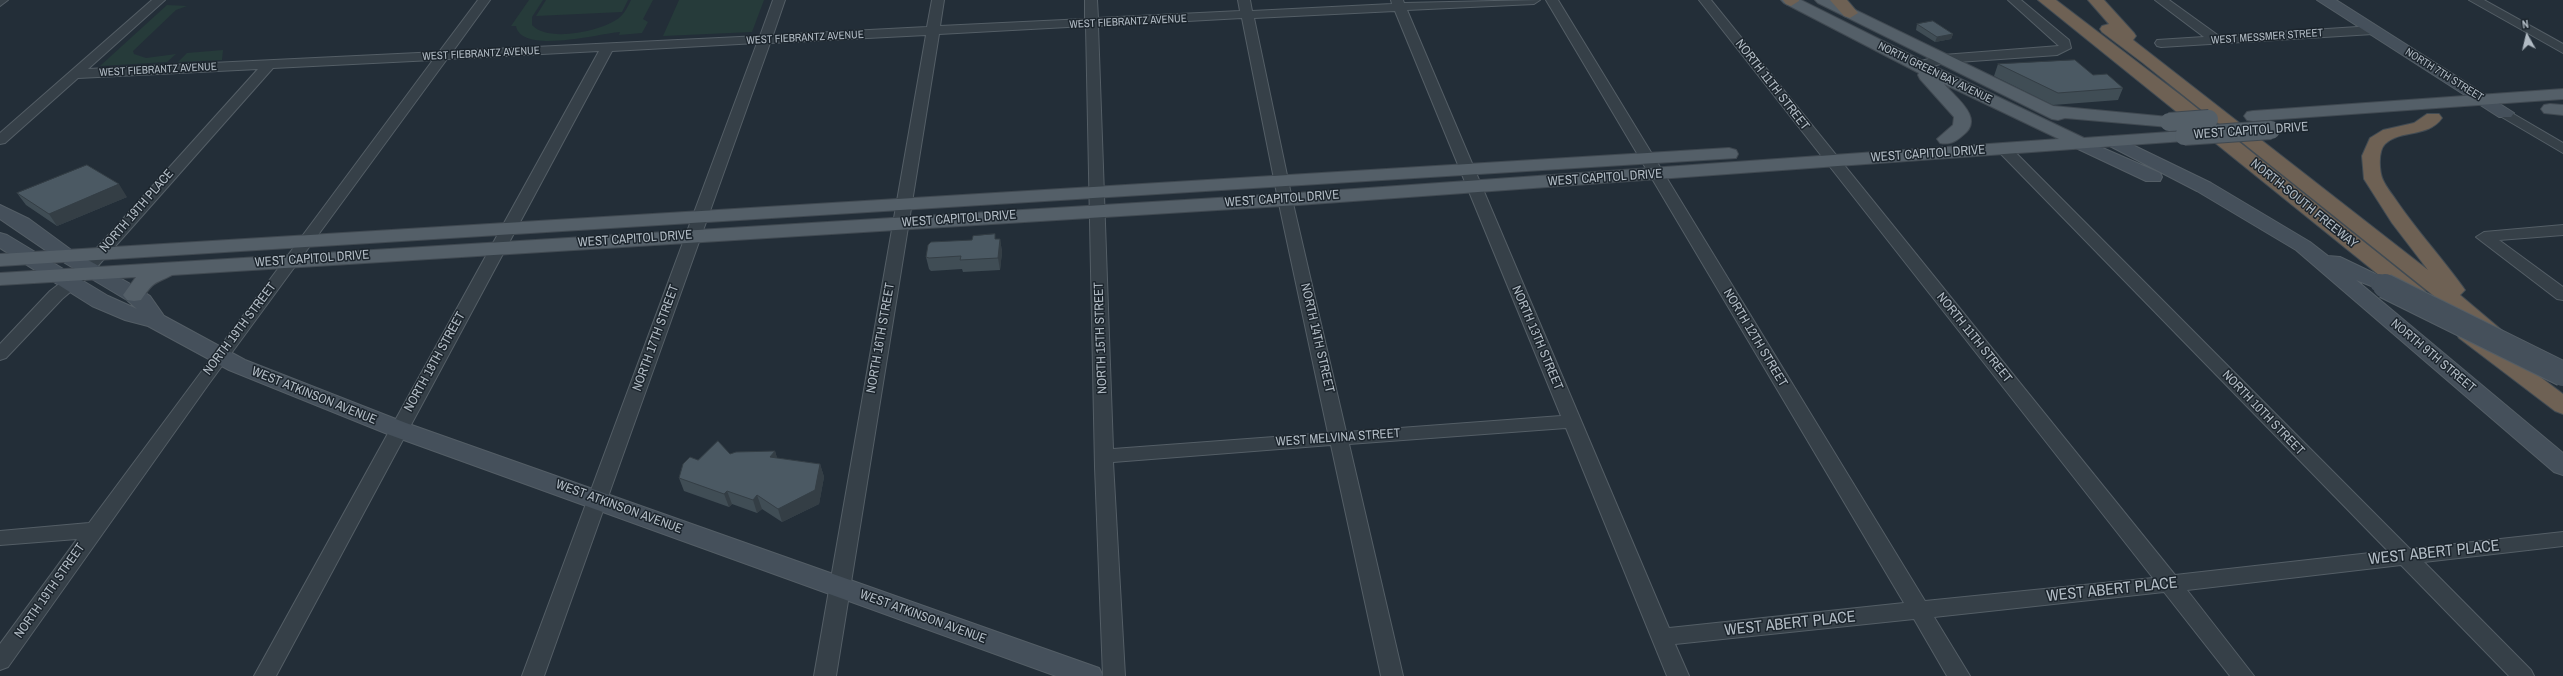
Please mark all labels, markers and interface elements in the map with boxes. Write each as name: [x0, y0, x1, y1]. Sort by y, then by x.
street label: WEST FIEBRANTZ AVENUE: [1069, 12, 1187, 32]
north arrow: [2507, 16, 2547, 56]
text: N: [2521, 17, 2530, 32]
street label: WEST MESSMER STREET: [2211, 27, 2323, 47]
street label: WEST FIEBRANTZ AVENUE: [746, 28, 864, 48]
street label: NORTH 11TH STREET: [1732, 36, 1812, 134]
street label: NORTH GREEN BAY AVENUE: [1876, 40, 1994, 106]
street label: WEST FIEBRANTZ AVENUE: [422, 44, 540, 64]
street label: NORTH 7TH STREET: [2403, 46, 2485, 104]
street label: WEST FIEBRANTZ AVENUE: [99, 60, 217, 80]
street label: WEST CAPITOL DRIVE: [2193, 119, 2309, 143]
street label: WEST CAPITOL DRIVE: [1870, 142, 1986, 166]
street label: NORTH-SOUTH FREEWAY: [2247, 156, 2361, 252]
street label: NORTH 19TH PLACE: [97, 166, 177, 256]
street label: WEST CAPITOL DRIVE: [1547, 166, 1663, 190]
street label: WEST CAPITOL DRIVE: [1224, 187, 1340, 211]
street label: WEST CAPITOL DRIVE: [901, 207, 1017, 231]
street label: WEST CAPITOL DRIVE: [577, 227, 693, 251]
street label: WEST CAPITOL DRIVE: [254, 247, 370, 271]
street label: NORTH 19TH STREET: [200, 280, 280, 378]
street label: NORTH 16TH STREET: [864, 282, 898, 394]
street label: NORTH 15TH STREET: [1091, 282, 1111, 394]
street label: NORTH 14TH STREET: [1297, 282, 1337, 394]
street label: NORTH 17TH STREET: [630, 283, 682, 393]
street label: NORTH 13TH STREET: [1508, 284, 1566, 392]
street label: NORTH 12TH STREET: [1720, 286, 1790, 390]
street label: NORTH 11TH STREET: [1933, 290, 2015, 386]
street label: NORTH 18TH STREET: [401, 309, 469, 415]
street label: NORTH 9TH STREET: [2387, 316, 2479, 396]
street label: WEST ATKINSON AVENUE: [249, 364, 379, 428]
street label: NORTH 10TH STREET: [2219, 367, 2307, 459]
street label: WEST MELVINA STREET: [1275, 426, 1401, 450]
street label: WEST ATKINSON AVENUE: [554, 477, 684, 537]
street label: WEST ABERT PLACE: [2367, 537, 2501, 569]
street label: NORTH 19TH STREET: [12, 541, 88, 641]
street label: WEST ABERT PLACE: [2045, 574, 2179, 606]
street label: WEST ATKINSON AVENUE: [858, 587, 988, 647]
street label: WEST ABERT PLACE: [1723, 608, 1857, 640]

